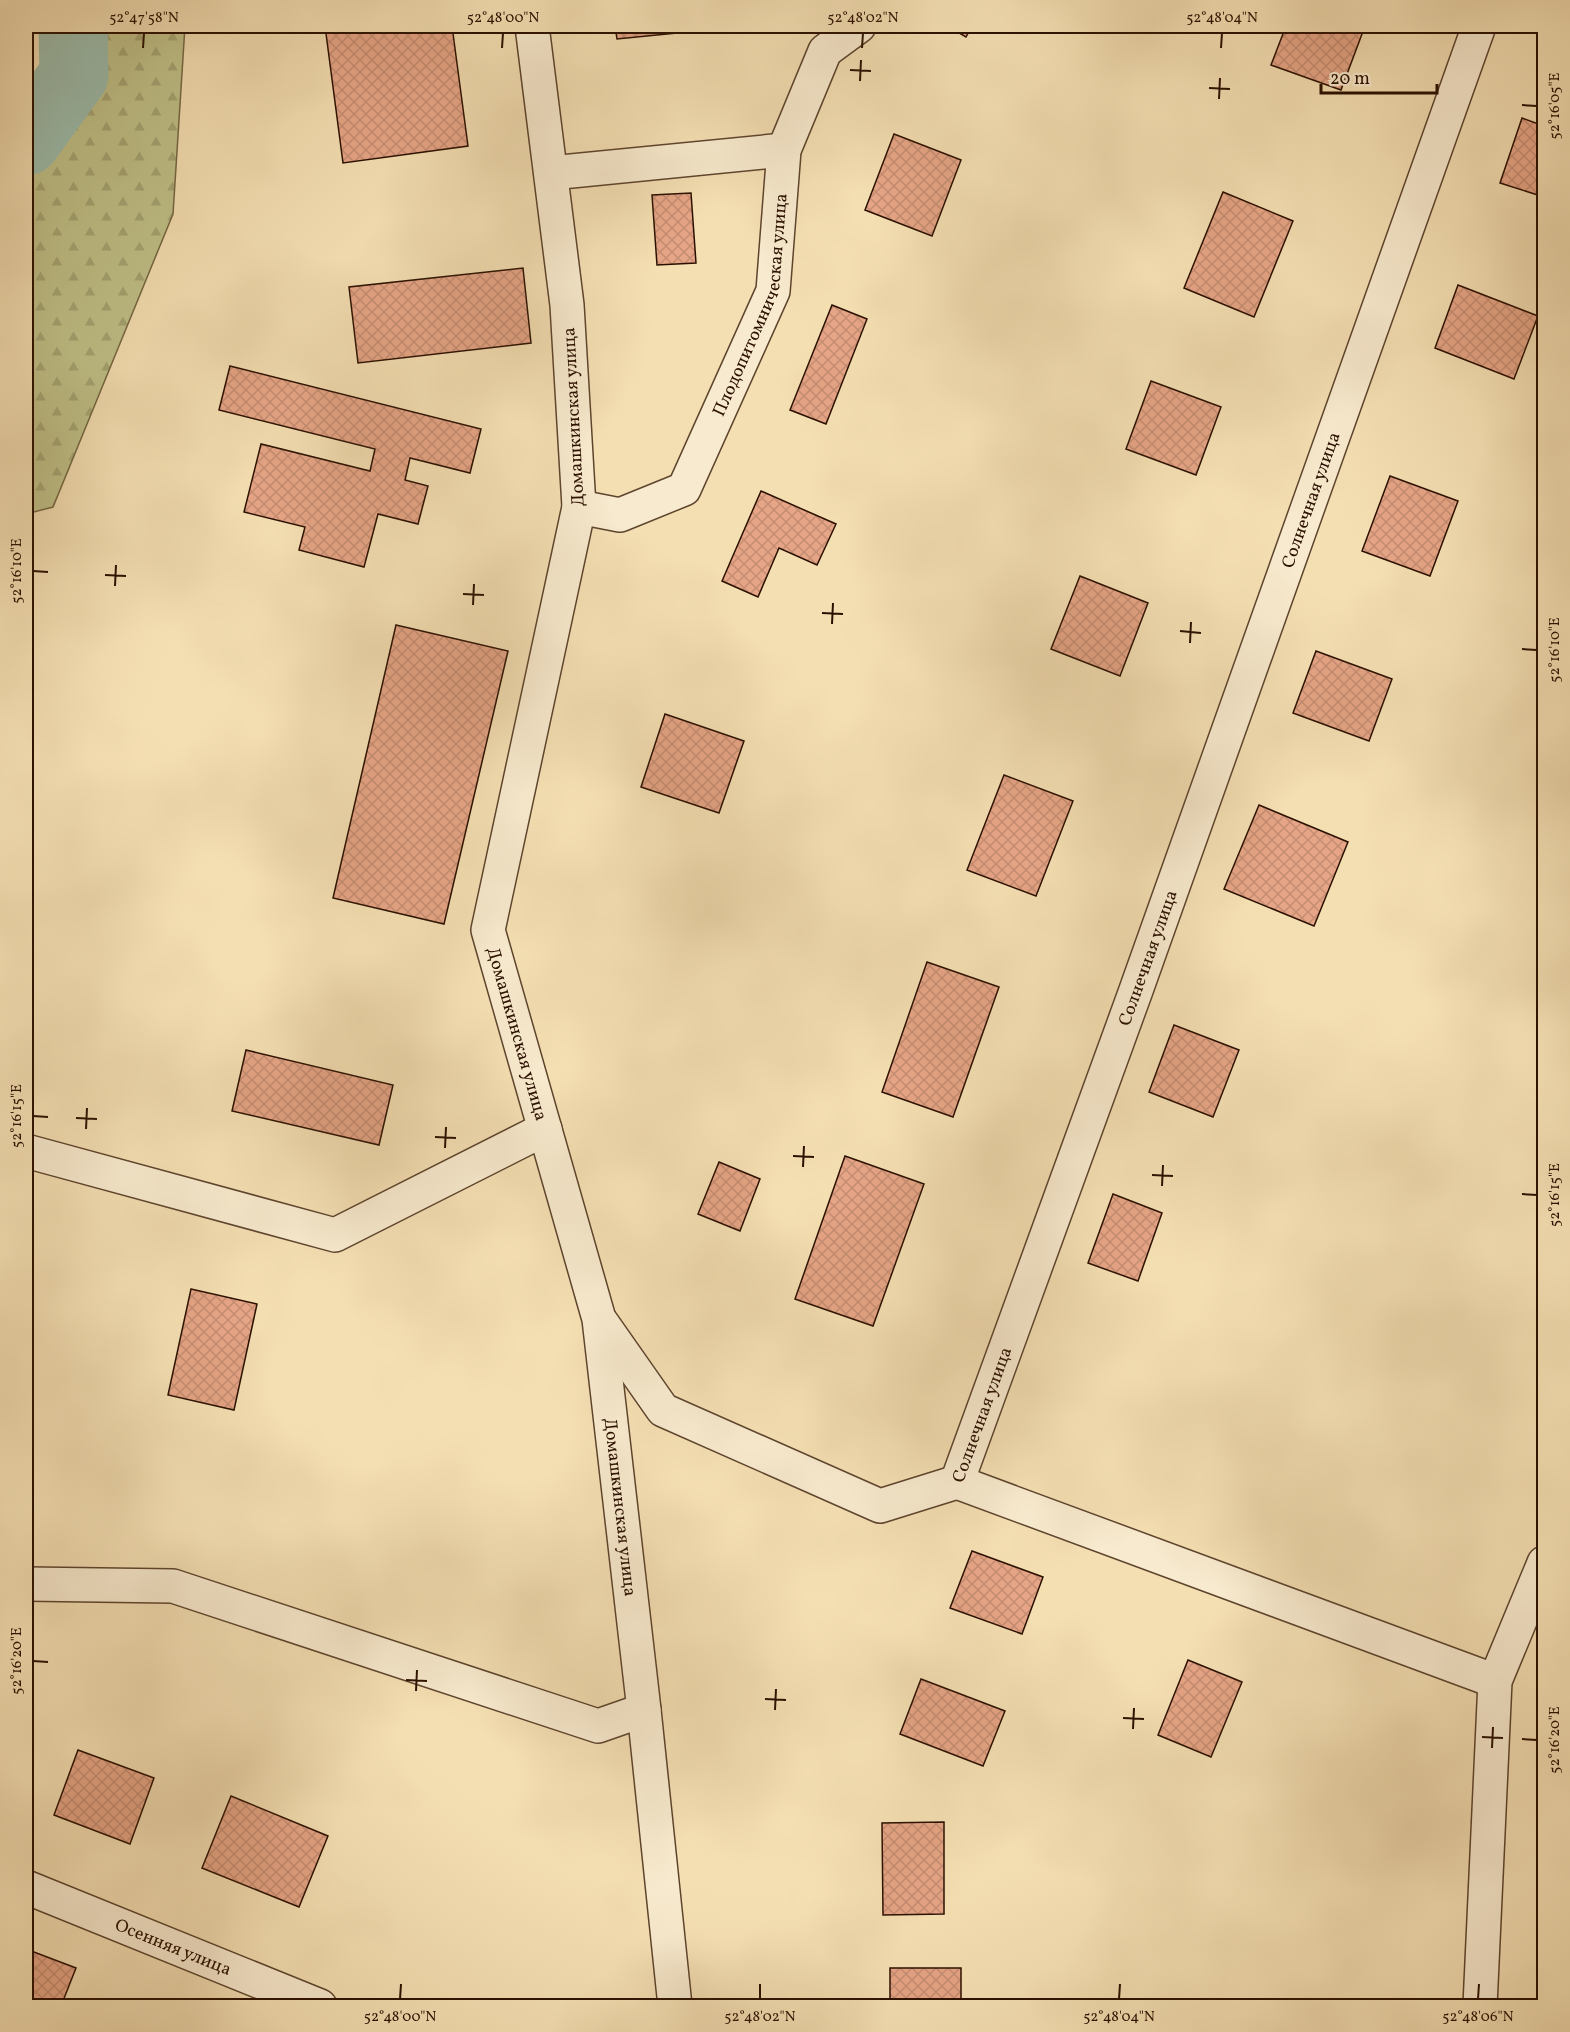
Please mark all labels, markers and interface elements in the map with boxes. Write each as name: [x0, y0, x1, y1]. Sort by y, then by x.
text: 52°47'58"N: [109, 8, 179, 29]
text: 52°48'00"N: [467, 8, 539, 29]
text: 52°48'02"N: [827, 8, 899, 29]
text: 52°48'04"N: [1186, 8, 1258, 29]
scale bar: [1321, 57, 1436, 95]
text: 20 m: [1330, 67, 1370, 92]
text: 52°16'05"E: [1545, 73, 1566, 139]
street label: Плодопитомническая улица: [707, 192, 795, 421]
street label: Домашкинская улица: [557, 327, 592, 507]
street label: Солнечная улица: [1276, 429, 1348, 572]
text: 52°16'10"E: [7, 538, 28, 604]
text: 52°16'10"E: [1545, 617, 1566, 683]
street label: Солнечная улица: [1113, 887, 1185, 1030]
street label: Домашкинская улица: [479, 944, 553, 1124]
text: 52°16'15"E: [7, 1084, 28, 1148]
text: 52°16'15"E: [1545, 1163, 1566, 1227]
street label: Солнечная улица: [947, 1344, 1019, 1486]
street label: Домашкинская улица: [596, 1417, 642, 1598]
text: 52°16'20"E: [7, 1627, 28, 1695]
text: 52°16'20"E: [1545, 1706, 1566, 1774]
street label: Осенняя улица: [111, 1913, 235, 1983]
text: 52°48'00"N: [364, 2007, 436, 2028]
text: 52°48'02"N: [724, 2007, 796, 2028]
text: 52°48'04"N: [1083, 2007, 1155, 2028]
text: 52°48'06"N: [1442, 2007, 1514, 2028]

